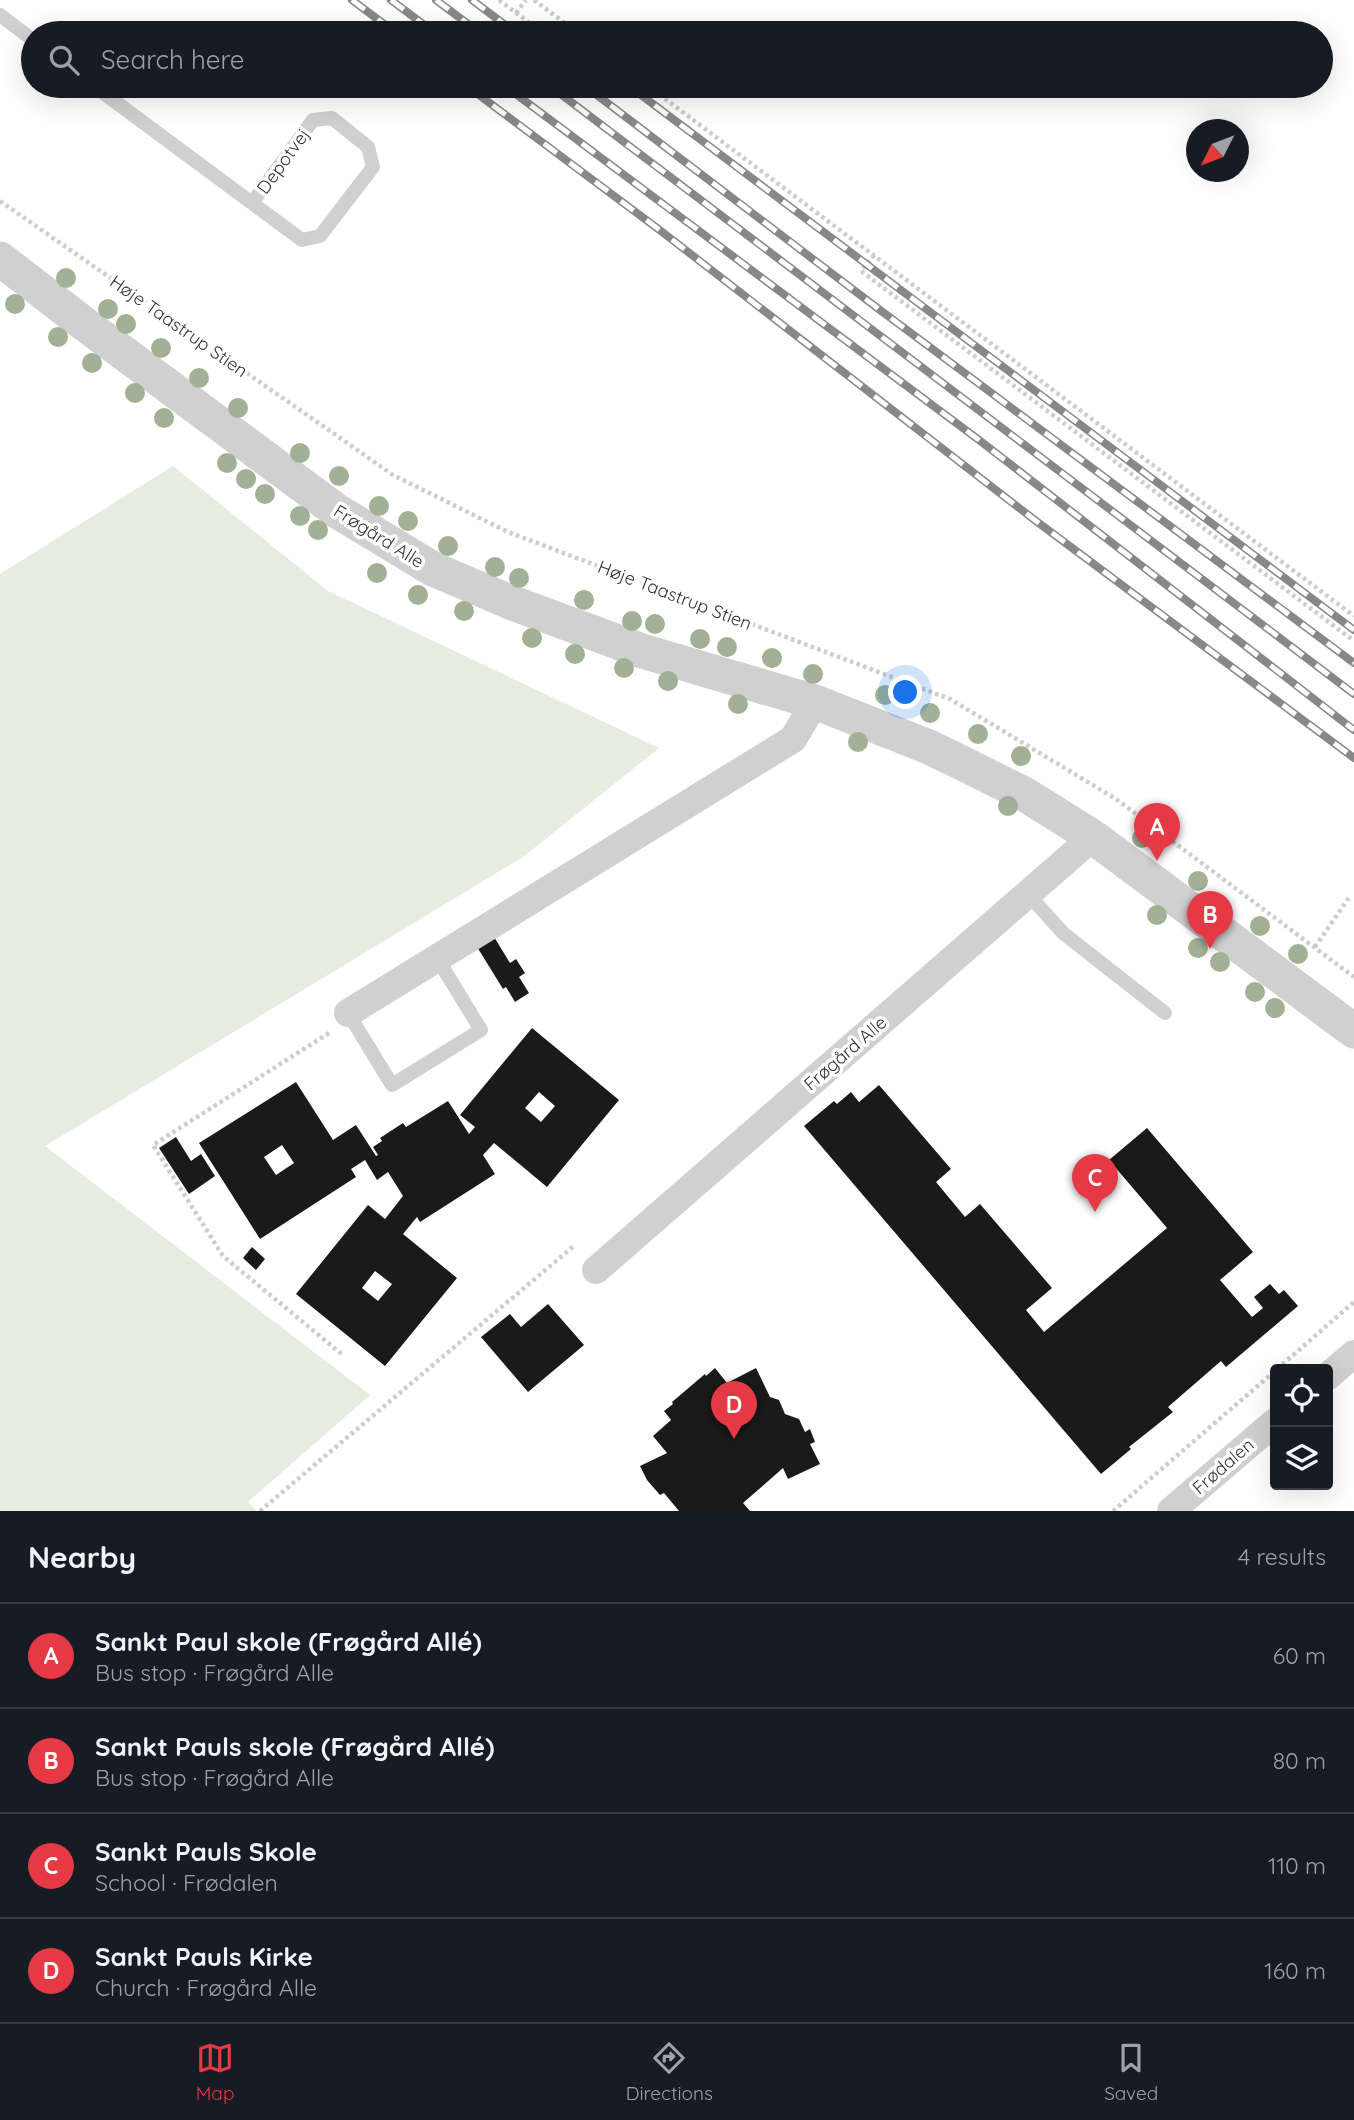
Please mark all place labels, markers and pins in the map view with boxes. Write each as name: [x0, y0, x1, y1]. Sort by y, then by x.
pin: A: [1134, 803, 1180, 861]
pin: B: [1187, 891, 1233, 949]
pin: C: [1072, 1154, 1118, 1212]
pin: D: [711, 1381, 757, 1439]

